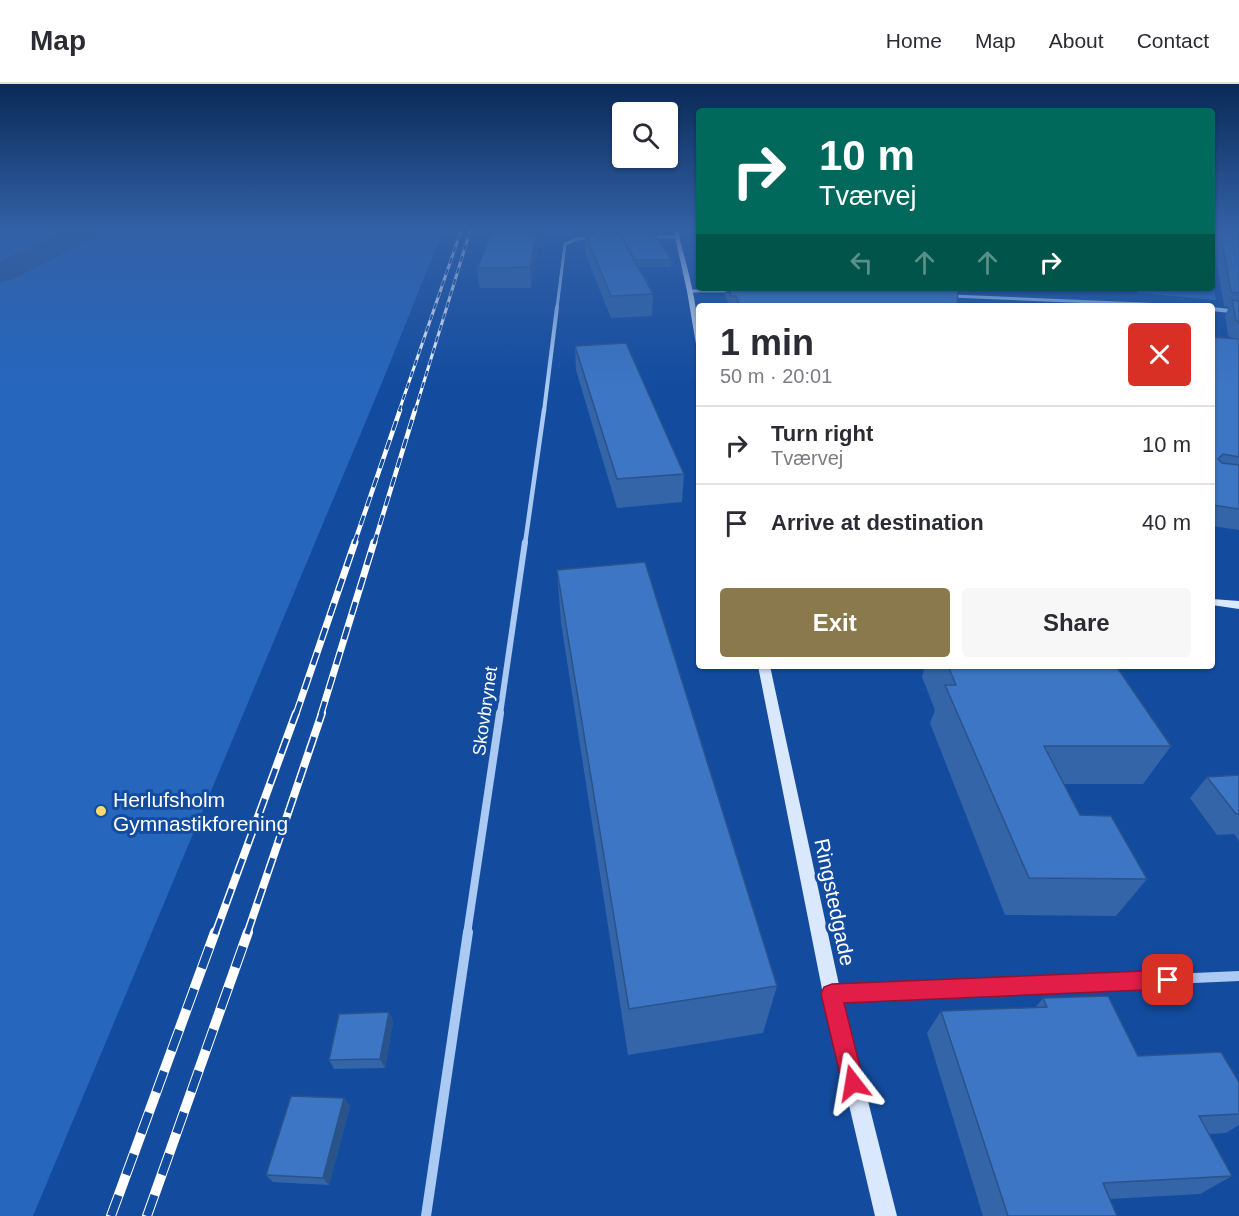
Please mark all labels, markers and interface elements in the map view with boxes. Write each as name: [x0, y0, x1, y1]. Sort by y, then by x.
text: Map: [30, 25, 86, 56]
text: Home: [886, 29, 942, 52]
text: Map: [975, 29, 1016, 52]
text: About: [1049, 29, 1104, 52]
text: Contact: [1137, 29, 1209, 52]
map controls: [612, 102, 678, 168]
button: search: [612, 102, 678, 168]
icon: right: [720, 132, 798, 210]
text: 10 m: [819, 132, 915, 179]
text: Tværvej: [819, 181, 917, 211]
icon: left: [845, 246, 878, 279]
icon: ahead: [908, 246, 941, 279]
icon: ahead: [971, 246, 1004, 279]
icon: right: [1034, 246, 1067, 279]
text: 1 min: [720, 322, 814, 363]
button: close: [1128, 323, 1191, 386]
text: 50 m · 20:01: [720, 365, 832, 387]
text: Turn right: [771, 421, 873, 446]
icon: right: [720, 429, 753, 462]
text: 10 m: [1142, 432, 1191, 457]
text: Tværvej: [771, 447, 843, 469]
icon: arrive: [720, 507, 753, 540]
text: Arrive at destination: [771, 510, 984, 535]
text: 40 m: [1142, 510, 1191, 535]
button: Exit: [720, 588, 950, 657]
button: Share: [962, 588, 1191, 657]
street label: Skovbrynet: [469, 665, 501, 757]
place label: Herlufsholm Gymnastikforening: [113, 788, 288, 835]
marker: Herlufsholm Gymnastikforening: [94, 804, 108, 818]
street label: Ringstedgade: [810, 836, 860, 968]
pin: [1142, 954, 1193, 1005]
icon: arrive: [1151, 963, 1184, 996]
position arrow: [821, 1051, 885, 1115]

